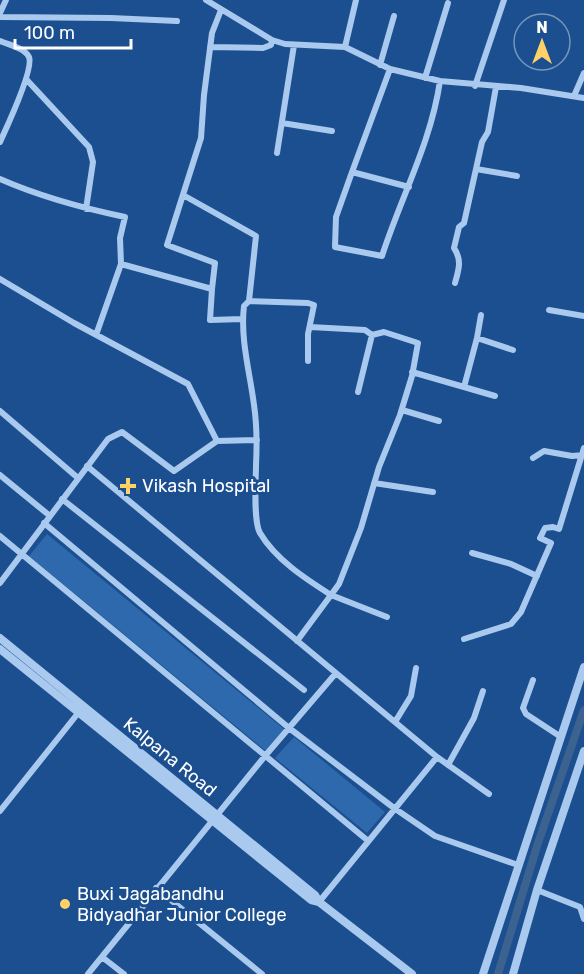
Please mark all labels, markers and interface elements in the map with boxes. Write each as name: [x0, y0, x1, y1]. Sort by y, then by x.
scale bar: [15, 12, 130, 50]
north arrow: [512, 12, 572, 72]
text: N: [536, 18, 548, 37]
text: 100 m: [24, 22, 75, 44]
place label: Vikash Hospital: [142, 475, 270, 497]
marker: Vikash Hospital: [119, 477, 137, 495]
street label: Kalpana Road: [119, 713, 221, 801]
place label: Buxi Jagabandhu Bidyadhar Junior College: [77, 883, 287, 926]
marker: Buxi Jagabandhu Bidyadhar Junior College: [58, 897, 72, 911]

